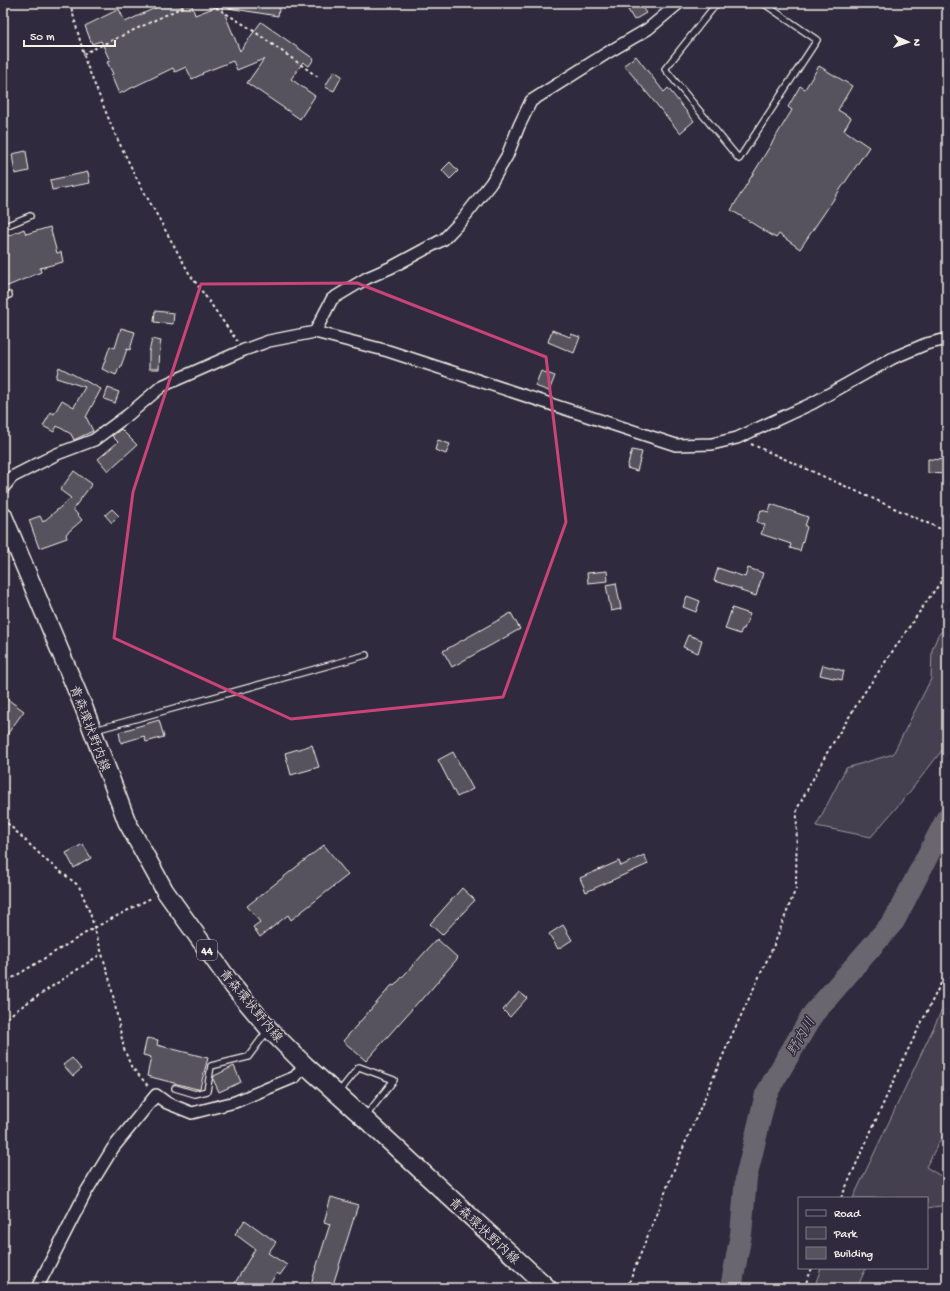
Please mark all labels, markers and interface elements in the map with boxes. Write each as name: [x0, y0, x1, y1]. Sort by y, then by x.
scale bar: [24, 22, 115, 48]
north arrow: [888, 22, 928, 62]
text: 50 m: [30, 31, 55, 45]
text: N: [910, 39, 922, 46]
street label: 青森環状野内線: [65, 683, 113, 775]
road number: 44: [197, 940, 217, 960]
street label: 青森環状野内線: [215, 966, 286, 1047]
water label: 野内川: [783, 1014, 820, 1060]
street label: 青森環状野内線: [445, 1195, 523, 1269]
legend: [798, 1197, 928, 1269]
text: Road: [834, 1208, 861, 1222]
text: Park: [833, 1228, 859, 1242]
text: Building: [833, 1248, 873, 1262]

